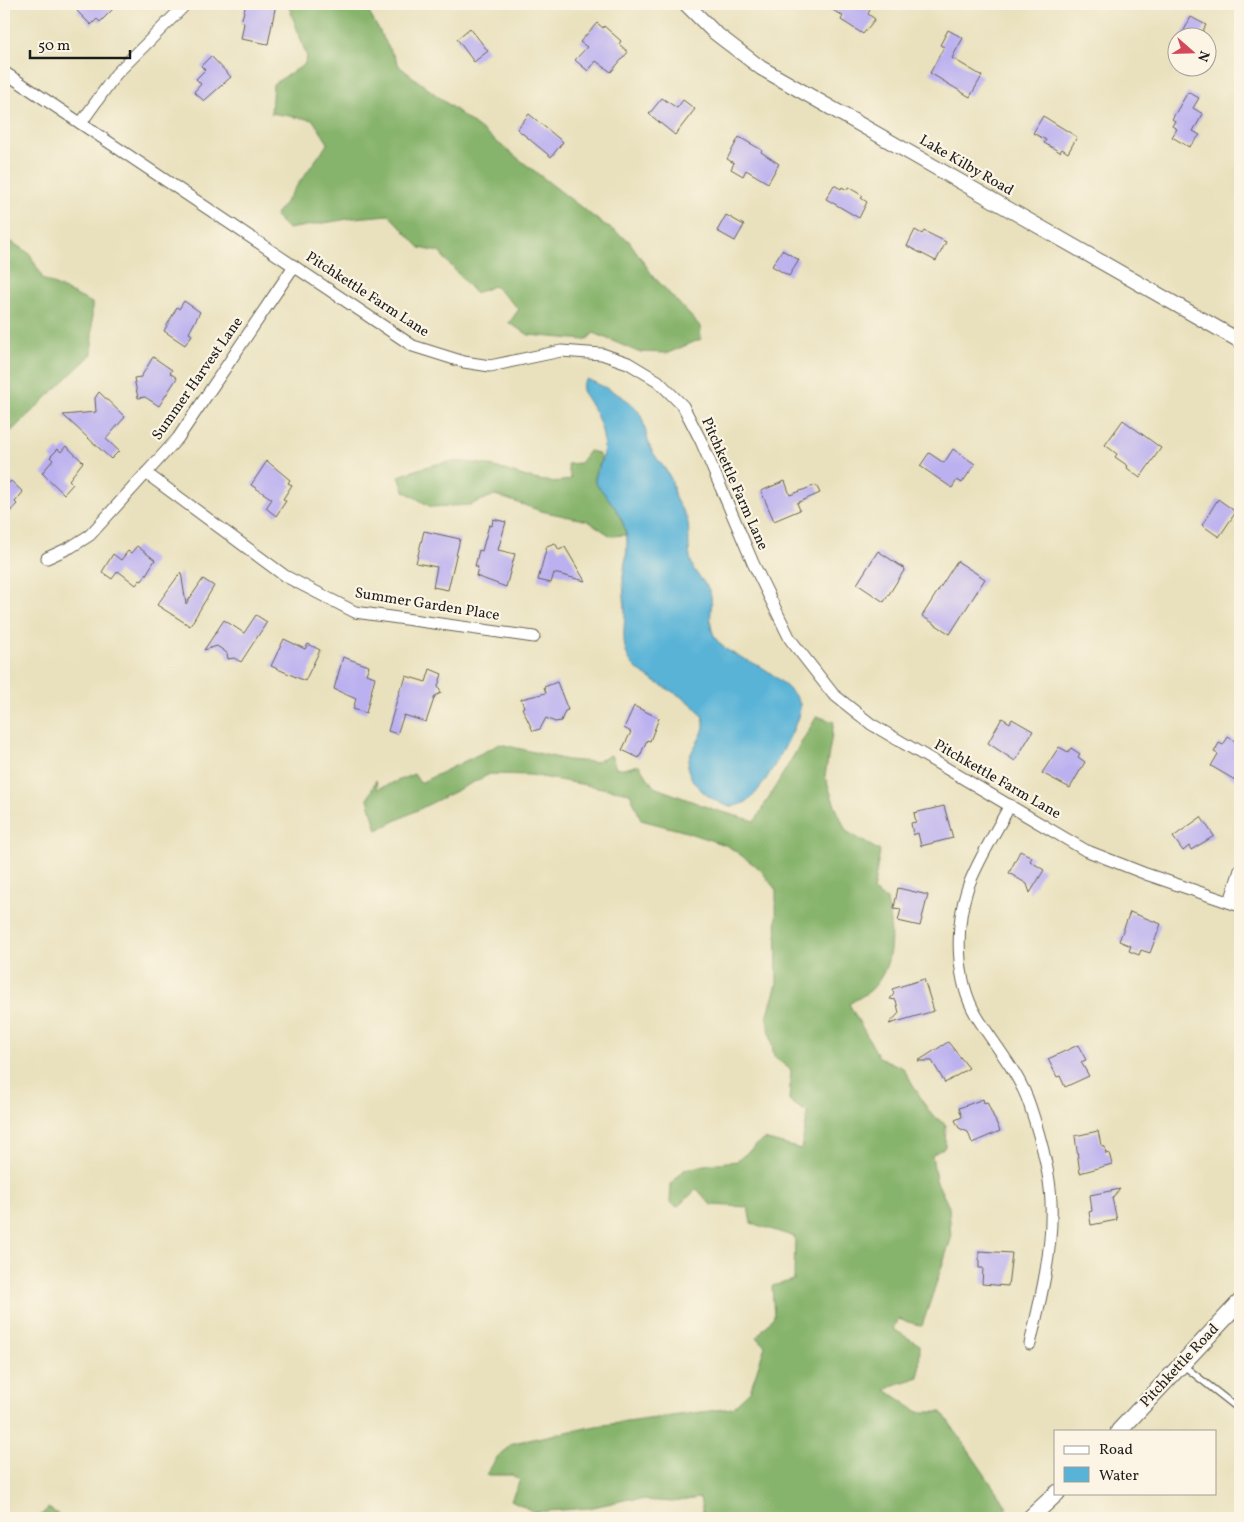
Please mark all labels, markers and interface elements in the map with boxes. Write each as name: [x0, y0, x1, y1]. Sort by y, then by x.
scale bar: [30, 28, 130, 60]
north arrow: [1166, 28, 1216, 78]
text: 50 m: [38, 36, 70, 57]
text: N: [1192, 48, 1213, 64]
street label: Lake Kilby Road: [915, 130, 1017, 202]
street label: Pitchkettle Farm Lane: [301, 247, 433, 343]
street label: Summer Harvest Lane: [147, 313, 249, 445]
street label: Pitchkettle Farm Lane: [695, 414, 773, 554]
street label: Summer Garden Place: [353, 583, 501, 627]
street label: Pitchkettle Farm Lane: [930, 735, 1064, 825]
street label: Pitchkettle Road: [1136, 1320, 1224, 1412]
legend: [1054, 1430, 1216, 1494]
text: Road: [1099, 1440, 1133, 1461]
text: Water: [1099, 1466, 1139, 1487]

